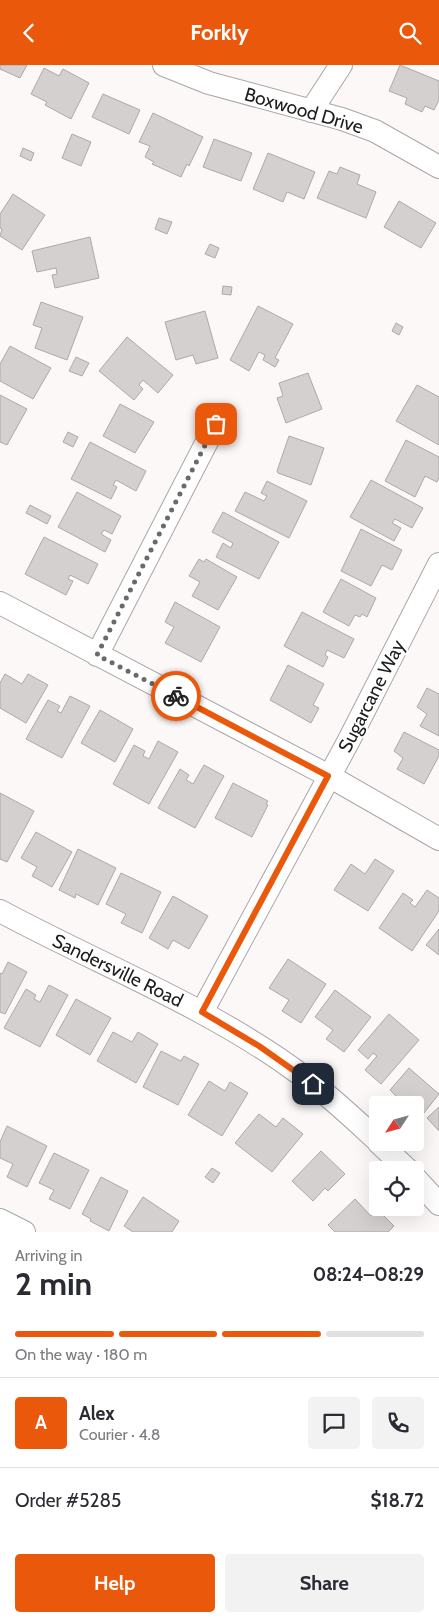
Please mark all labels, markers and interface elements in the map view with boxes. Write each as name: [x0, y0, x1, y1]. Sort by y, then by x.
icon: back: [15, 19, 43, 47]
text: Forkly: [190, 19, 249, 46]
icon: search: [396, 19, 424, 47]
street label: Boxwood Drive: [242, 83, 366, 138]
pin: [195, 403, 237, 445]
icon: bag: [202, 410, 230, 438]
street label: Sugarcane Way: [333, 636, 410, 756]
courier: [151, 671, 201, 721]
icon: bike: [162, 682, 190, 710]
street label: Sandersville Road: [49, 929, 187, 1012]
pin: [292, 1063, 334, 1105]
icon: home: [299, 1070, 327, 1098]
north arrow: [369, 1096, 424, 1151]
map controls: [369, 1096, 424, 1216]
button: locate: [369, 1161, 424, 1216]
text: Arriving in: [15, 1246, 82, 1265]
text: 08:24–08:29: [313, 1263, 424, 1286]
text: 2 min: [15, 1264, 92, 1303]
text: On the way · 180 m: [15, 1345, 147, 1364]
button: chat: [308, 1397, 360, 1449]
button: phone: [372, 1397, 424, 1449]
text: Alex: [79, 1402, 115, 1425]
text: A: [35, 1411, 47, 1434]
text: Courier · 4.8: [79, 1425, 161, 1444]
text: Order #5285: [15, 1489, 121, 1512]
text: $18.72: [371, 1489, 424, 1512]
button: Help: [15, 1554, 215, 1612]
button: Share: [225, 1554, 424, 1612]

